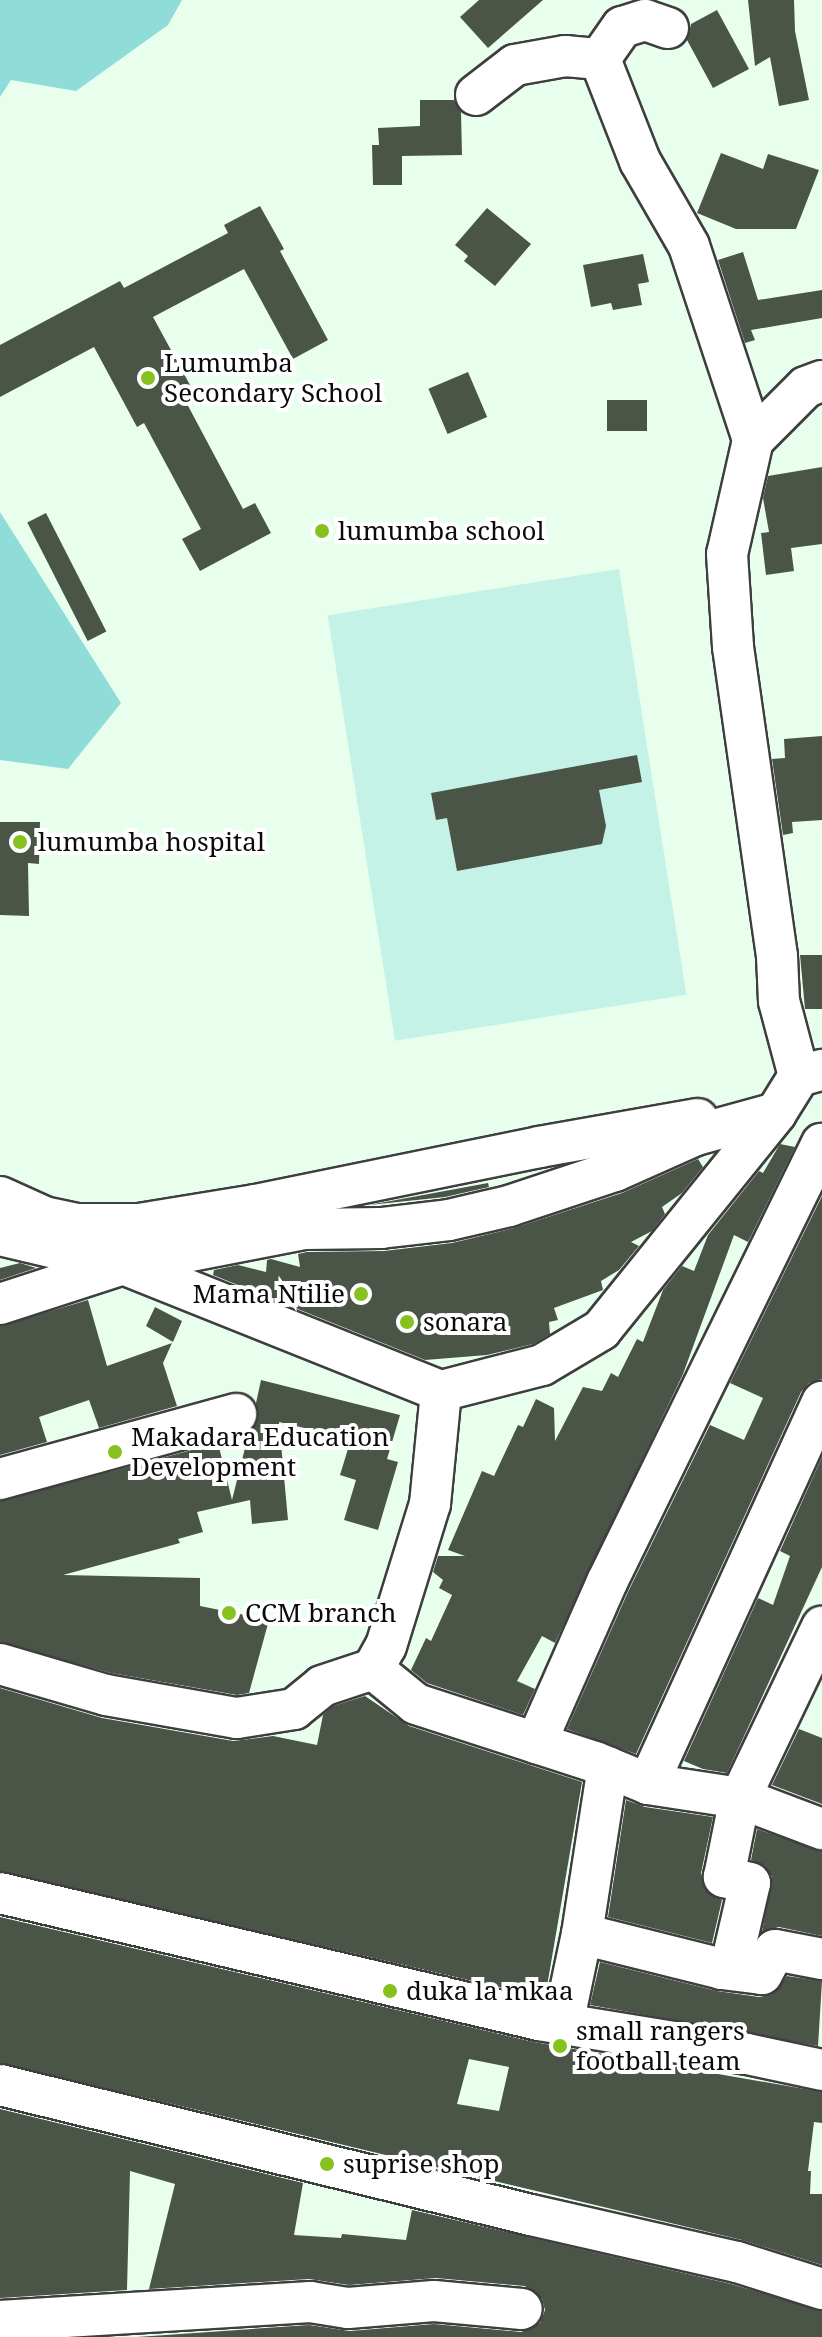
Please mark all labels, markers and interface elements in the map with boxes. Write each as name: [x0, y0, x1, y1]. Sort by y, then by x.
place label: Lumumba Secondary School: [164, 347, 382, 408]
marker: Lumumba Secondary School: [139, 369, 157, 387]
place label: lumumba school: [338, 515, 545, 547]
marker: lumumba school: [313, 522, 331, 540]
place label: lumumba hospital: [38, 826, 265, 858]
marker: lumumba hospital: [9, 831, 31, 853]
place label: Mama Ntilie: [192, 1278, 345, 1310]
marker: Mama Ntilie: [352, 1285, 370, 1303]
place label: sonara: [423, 1306, 507, 1338]
marker: sonara: [398, 1313, 416, 1331]
place label: Makadara Education Development: [131, 1421, 389, 1482]
marker: Makadara Education Development: [106, 1443, 124, 1461]
place label: CCM branch: [245, 1597, 396, 1629]
marker: CCM branch: [220, 1604, 238, 1622]
place label: duka la mkaa: [406, 1975, 574, 2007]
marker: duka la mkaa: [381, 1982, 399, 2000]
place label: small rangers football team: [576, 2015, 745, 2076]
marker: small rangers football team: [551, 2037, 569, 2055]
place label: suprise shop: [343, 2148, 499, 2180]
marker: suprise shop: [318, 2155, 336, 2173]

